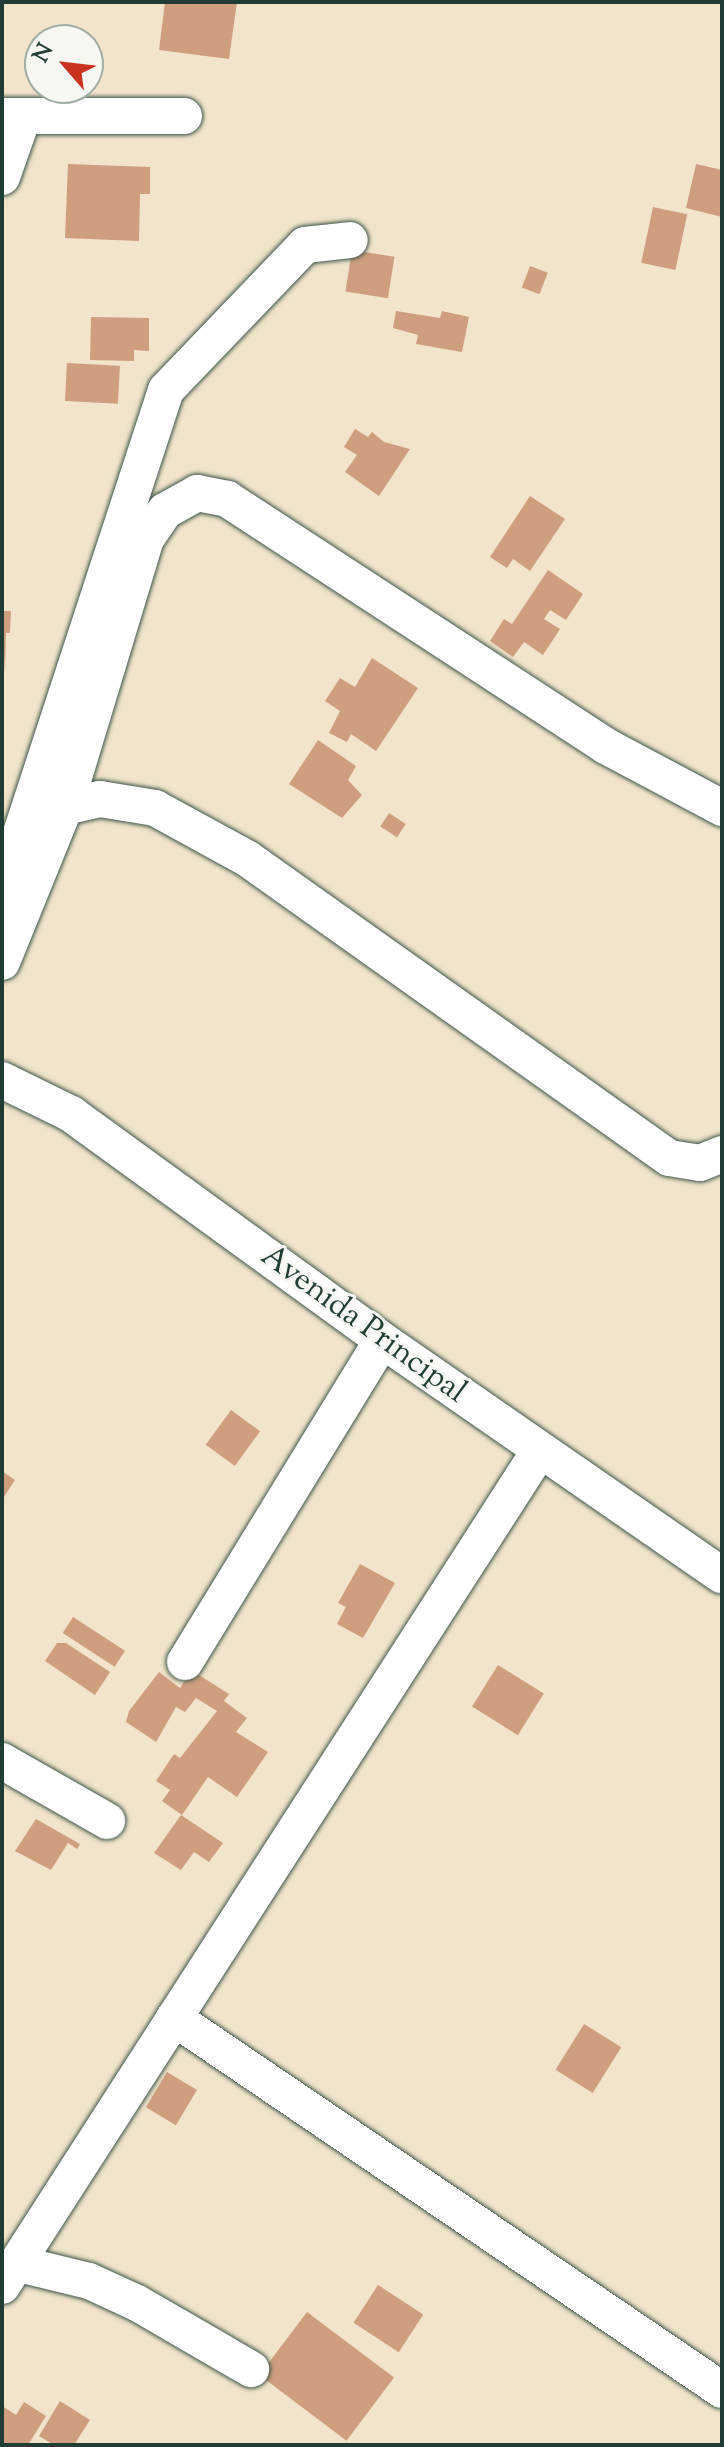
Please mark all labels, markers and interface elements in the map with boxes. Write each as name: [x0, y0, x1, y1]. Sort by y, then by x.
north arrow: [24, 24, 104, 104]
text: N: [26, 38, 63, 69]
street label: Avenida Principal: [253, 1238, 473, 1412]

